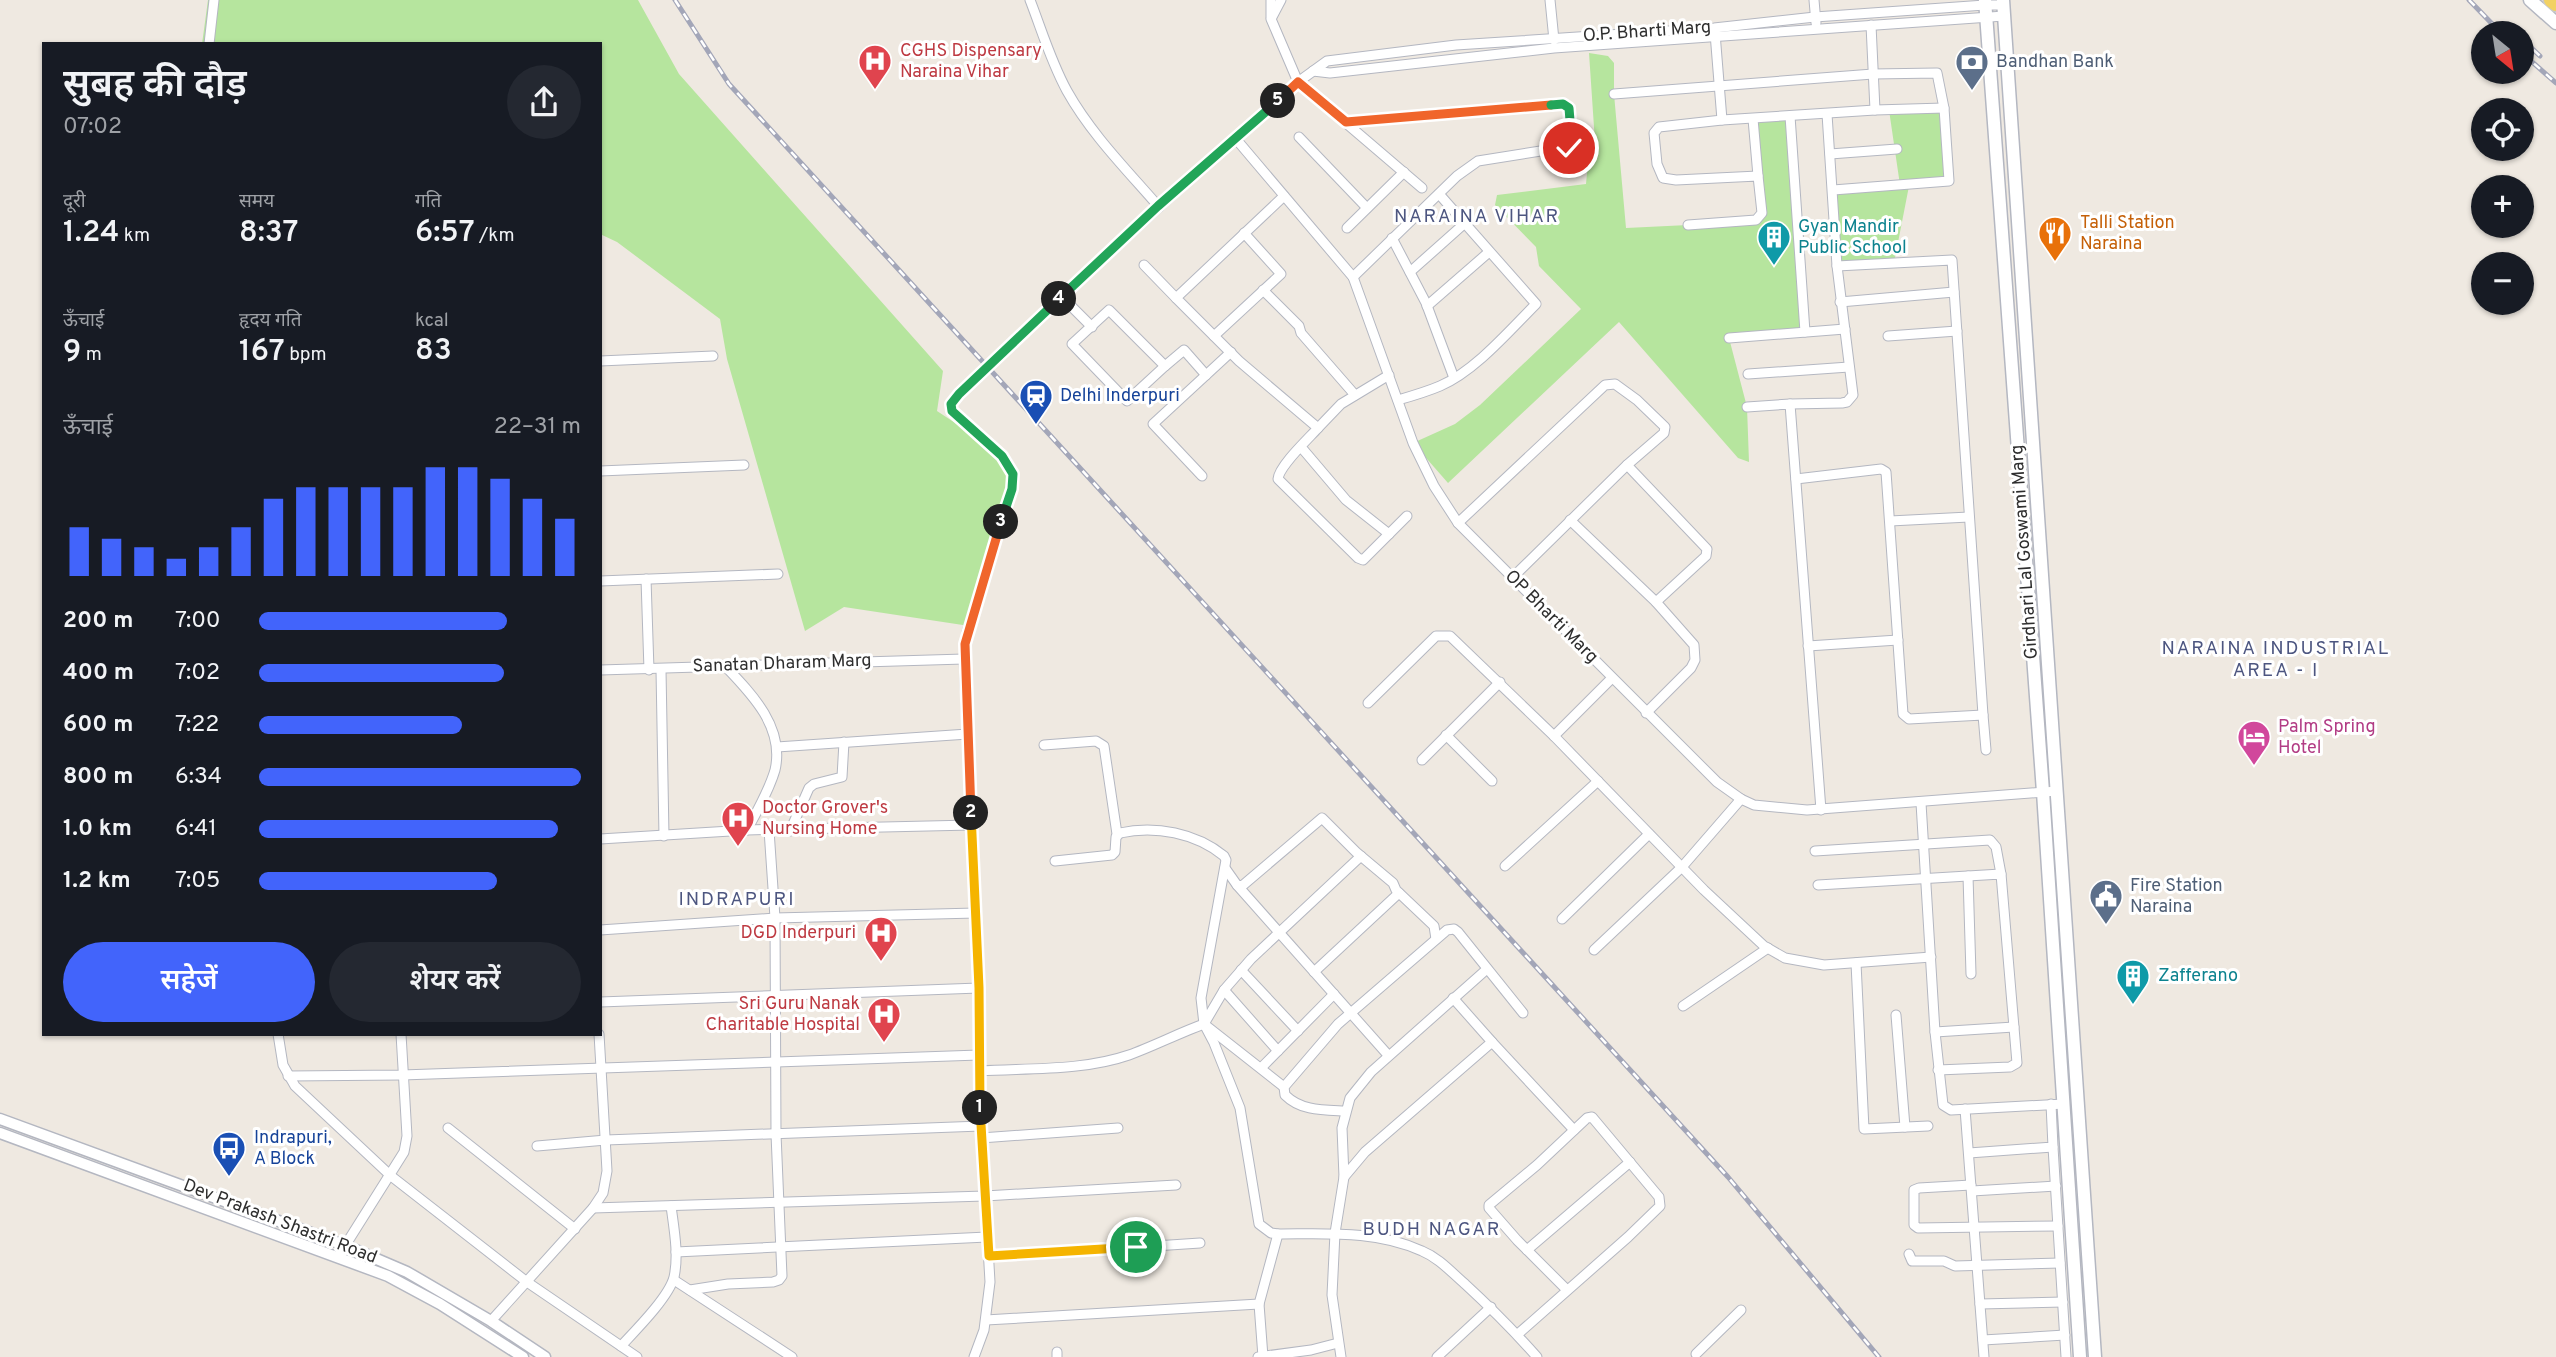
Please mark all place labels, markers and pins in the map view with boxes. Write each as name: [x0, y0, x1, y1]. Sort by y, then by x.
place label: CGHS Dispensary Naraina Vihar: [900, 40, 1042, 84]
hospital icon: CGHS Dispensary Naraina Vihar: [856, 42, 894, 91]
bank icon: Bandhan Bank: [1953, 43, 1991, 92]
place label: Bandhan Bank: [1996, 51, 2114, 74]
pin: 5: [1260, 84, 1296, 119]
pin: [1539, 118, 1599, 178]
place label: Talli Station Naraina: [2080, 212, 2175, 256]
restaurant icon: Talli Station Naraina: [2036, 214, 2074, 263]
place label: Gyan Mandir Public School: [1798, 216, 1907, 260]
building icon: Gyan Mandir Public School: [1755, 218, 1793, 267]
pin: 4: [1042, 282, 1076, 316]
station icon: Delhi Inderpuri: [1017, 377, 1055, 426]
place label: Delhi Inderpuri: [1060, 385, 1180, 408]
pin: 3: [984, 504, 1018, 540]
place label: Palm Spring Hotel: [2278, 716, 2376, 760]
hotel icon: Palm Spring Hotel: [2235, 718, 2273, 767]
pin: 2: [954, 796, 988, 830]
place label: Doctor Grover's Nursing Home: [762, 797, 888, 841]
hospital icon: Doctor Grover's Nursing Home: [719, 799, 757, 848]
place label: Fire Station Naraina: [2130, 875, 2223, 919]
public building icon: Fire Station Naraina: [2087, 877, 2125, 926]
hospital icon: DGD Inderpuri: [862, 914, 900, 963]
place label: DGD Inderpuri: [741, 922, 856, 945]
building icon: Zafferano: [2114, 957, 2152, 1006]
place label: Zafferano: [2158, 965, 2238, 988]
place label: Sri Guru Nanak Charitable Hospital: [706, 993, 860, 1037]
hospital icon: Sri Guru Nanak Charitable Hospital: [865, 995, 903, 1044]
pin: 1: [962, 1090, 998, 1126]
place label: Indrapuri, A Block: [254, 1127, 332, 1171]
bus stop icon: Indrapuri, A Block: [210, 1129, 248, 1178]
pin: [1106, 1217, 1166, 1277]

